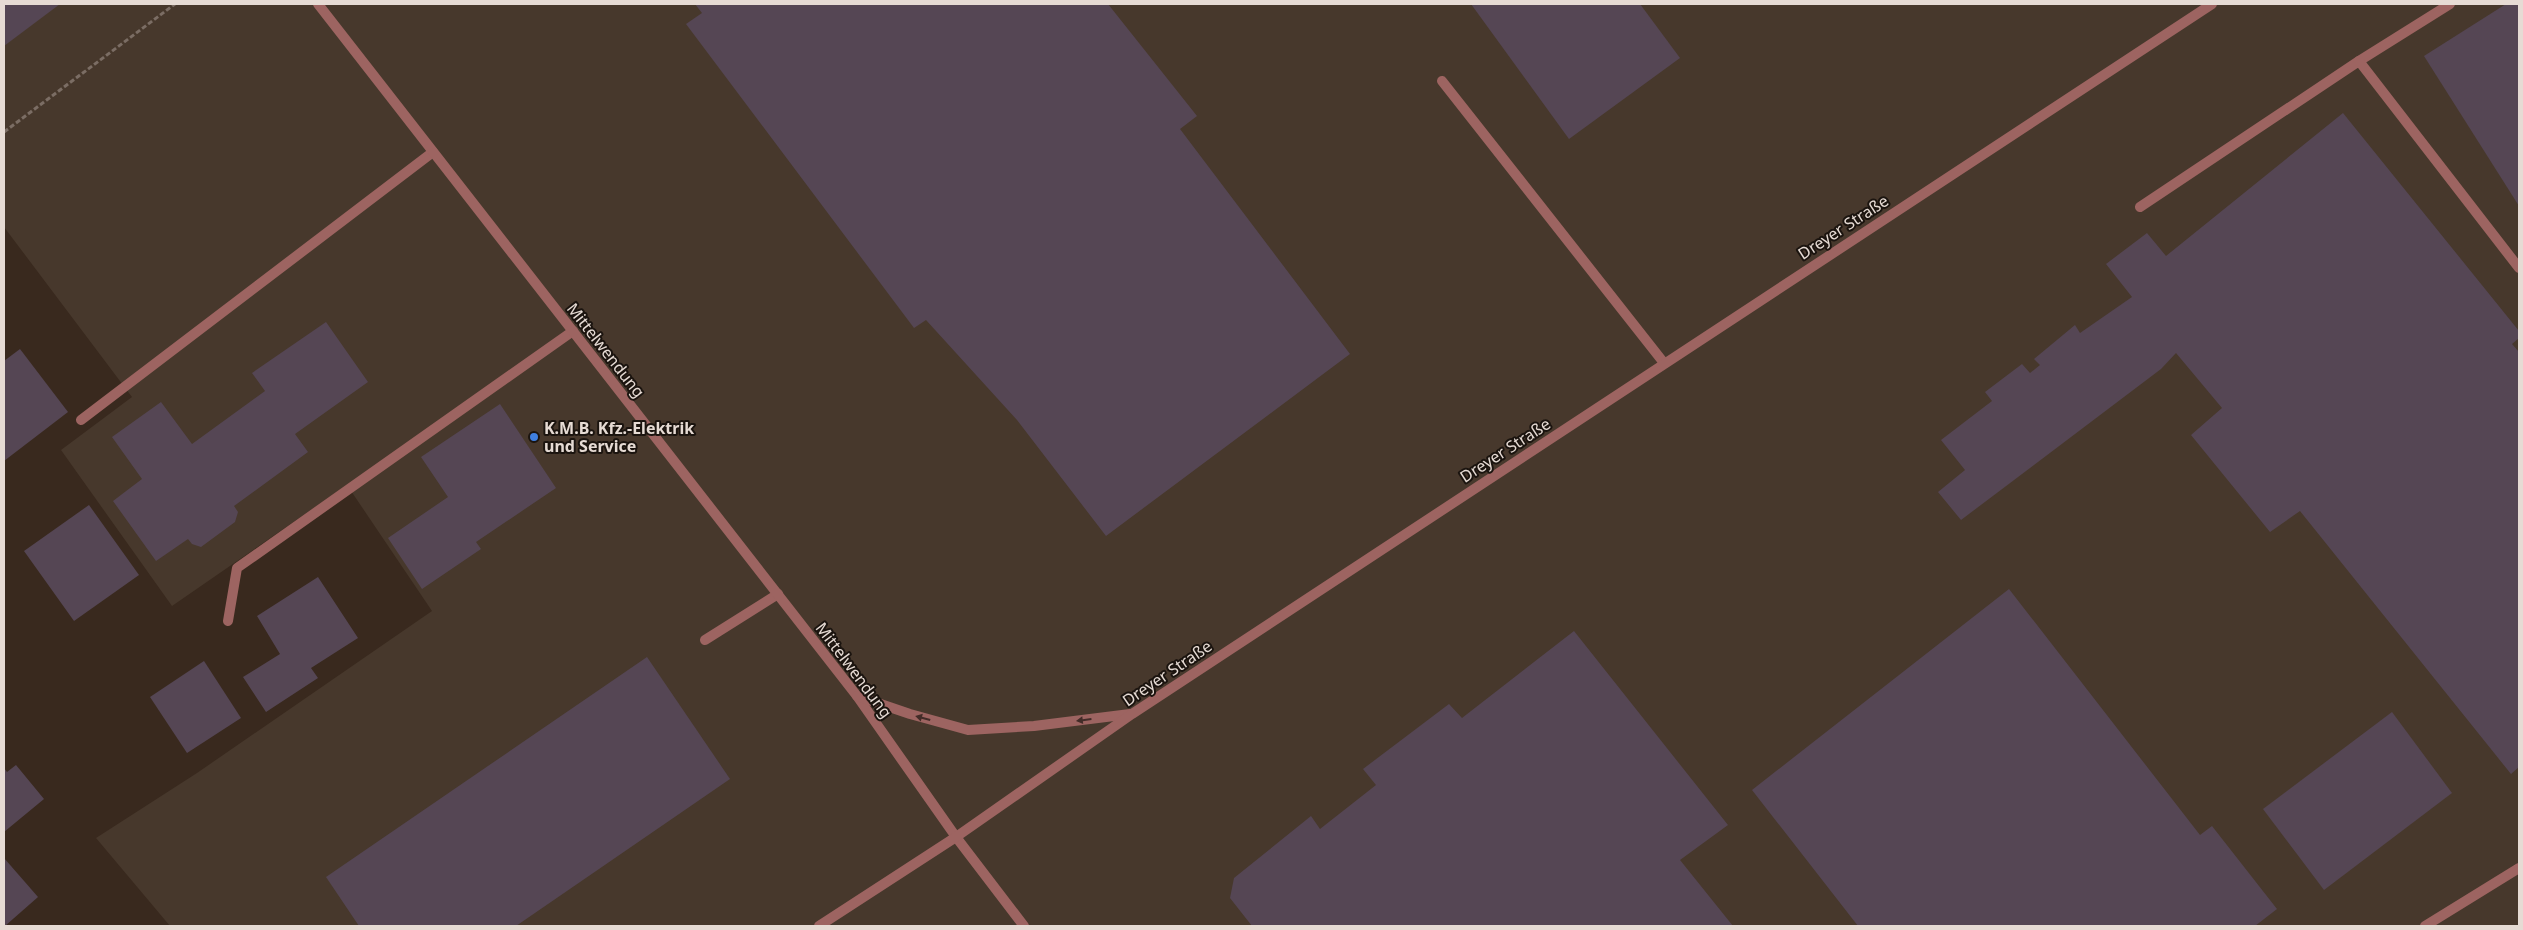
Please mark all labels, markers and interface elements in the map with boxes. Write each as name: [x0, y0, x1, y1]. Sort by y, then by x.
street label: Dreyer Straße: [1794, 190, 1892, 264]
street label: Mittelwendung: [562, 298, 650, 402]
street label: Dreyer Straße: [1456, 413, 1554, 487]
place label: K.M.B. Kfz.-Elektrik und Service: [544, 417, 694, 457]
marker: K.M.B. Kfz.-Elektrik und Service: [528, 431, 540, 443]
street label: Mittelwendung: [811, 618, 897, 722]
street label: Dreyer Straße: [1118, 635, 1216, 711]
one-way arrow: [916, 714, 931, 722]
one-way arrow: [1075, 716, 1091, 724]

